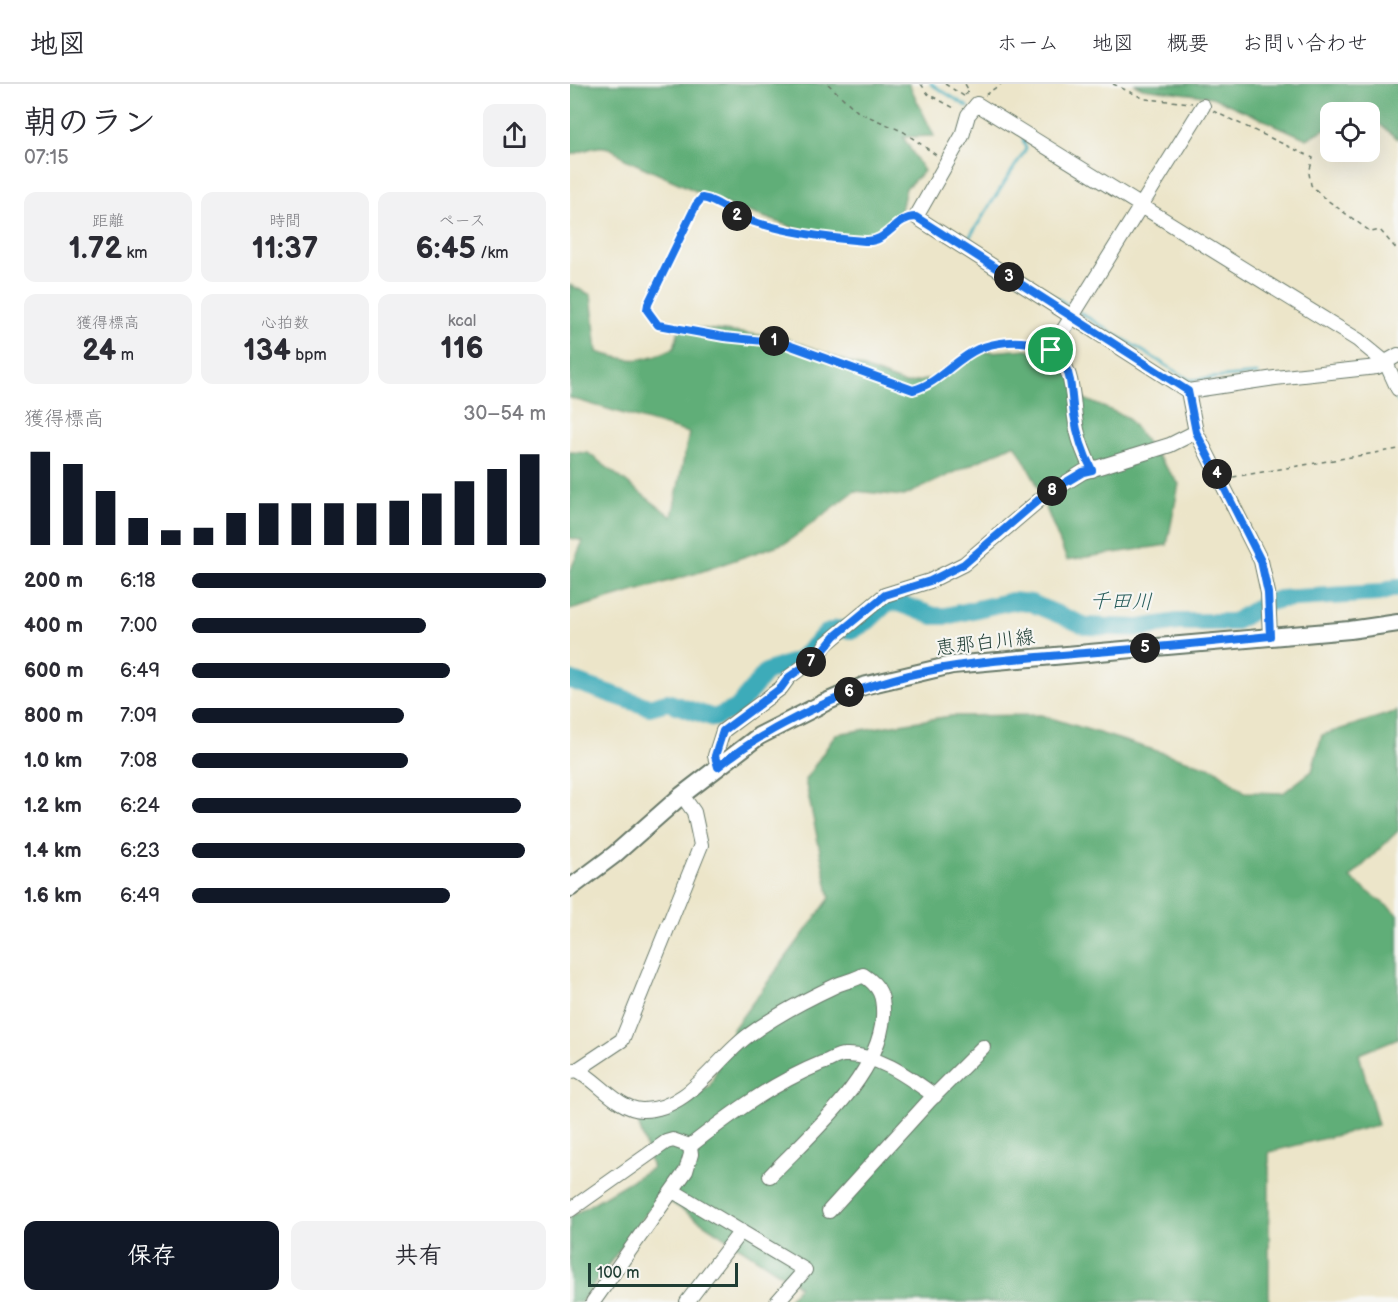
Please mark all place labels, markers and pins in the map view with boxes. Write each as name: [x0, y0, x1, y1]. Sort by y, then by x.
pin: 2: [722, 201, 752, 231]
pin: 3: [994, 262, 1024, 292]
pin: [1025, 324, 1076, 375]
pin: 1: [759, 326, 789, 356]
pin: 4: [1202, 459, 1232, 489]
pin: 8: [1037, 476, 1067, 506]
pin: 5: [1130, 633, 1160, 663]
pin: 7: [796, 647, 826, 677]
pin: 6: [834, 677, 864, 707]

